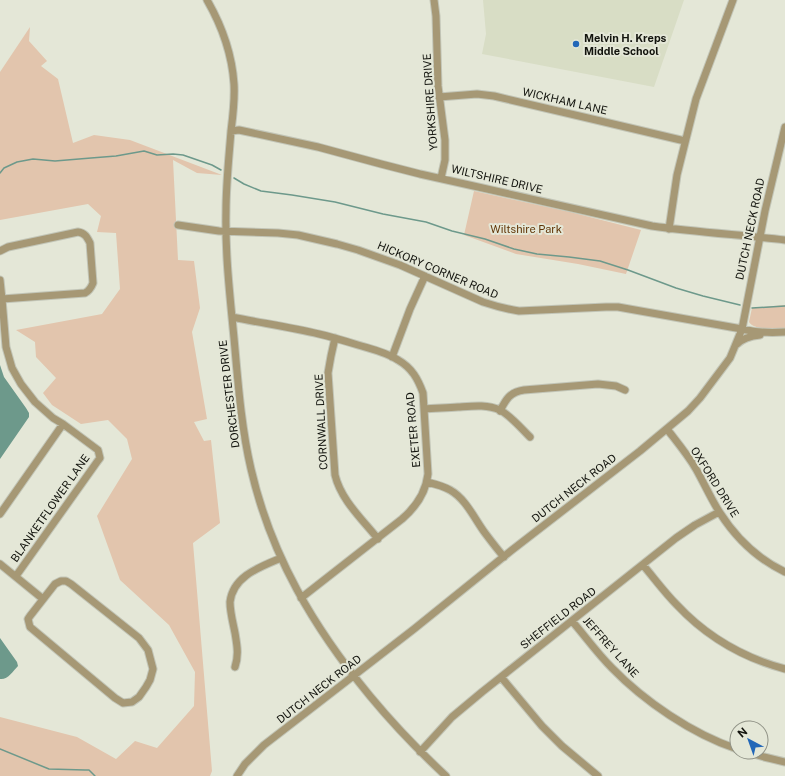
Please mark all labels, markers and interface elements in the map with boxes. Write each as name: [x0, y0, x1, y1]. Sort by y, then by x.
place label: Melvin H. Kreps Middle School: [584, 32, 667, 57]
marker: Melvin H. Kreps Middle School: [571, 39, 581, 49]
street label: YORKSHIRE DRIVE: [421, 53, 439, 151]
street label: WICKHAM LANE: [521, 85, 609, 117]
street label: WILTSHIRE DRIVE: [450, 163, 544, 195]
street label: DUTCH NECK ROAD: [733, 177, 767, 281]
park label: Wiltshire Park: [490, 223, 562, 235]
street label: HICKORY CORNER ROAD: [376, 239, 501, 301]
street label: DORCHESTER DRIVE: [216, 339, 242, 449]
street label: CORNWALL DRIVE: [312, 373, 330, 470]
street label: EXETER ROAD: [404, 391, 422, 468]
street label: OXFORD DRIVE: [689, 445, 741, 519]
street label: DUTCH NECK ROAD: [529, 451, 619, 525]
street label: BLANKETFLOWER LANE: [8, 452, 92, 564]
street label: SHEFFIELD ROAD: [518, 584, 599, 651]
street label: JEFFREY LANE: [581, 614, 641, 680]
street label: DUTCH NECK ROAD: [274, 652, 364, 726]
north arrow: [729, 720, 769, 760]
text: N: [735, 725, 750, 740]

